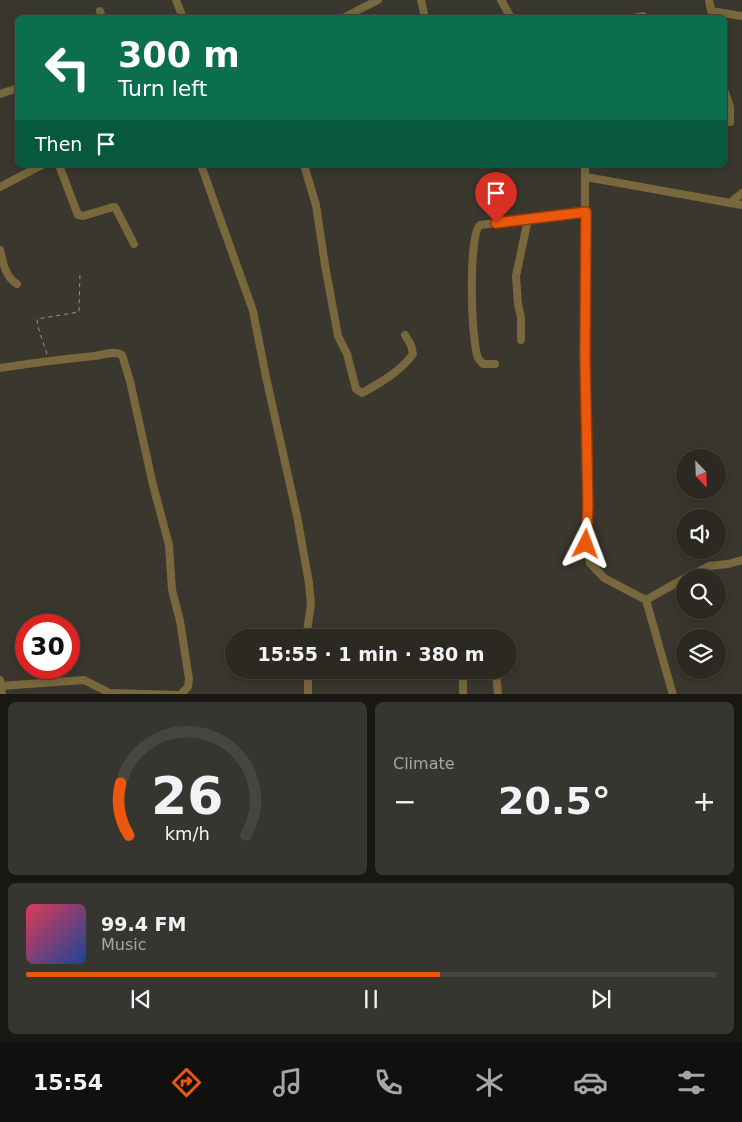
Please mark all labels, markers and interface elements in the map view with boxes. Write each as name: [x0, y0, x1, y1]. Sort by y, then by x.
icon: left: [35, 35, 100, 100]
text: 300 m: [118, 35, 240, 75]
text: Turn left: [118, 76, 207, 101]
icon: arrive: [92, 130, 120, 158]
text: Then: [35, 133, 82, 155]
pin: [475, 172, 517, 223]
icon: arrive: [482, 179, 510, 207]
north arrow: [676, 449, 726, 499]
map controls: [676, 449, 726, 679]
button: sound: [676, 509, 726, 559]
position arrow: [559, 517, 611, 569]
button: search: [676, 569, 726, 619]
speed limit sign: 30: [15, 614, 80, 679]
button: layers: [676, 629, 726, 679]
text: 15:55 · 1 min · 380 m: [257, 643, 485, 665]
text: Climate: [393, 754, 455, 773]
text: 26: [151, 766, 224, 826]
text: 20.5°: [498, 779, 611, 823]
text: −: [393, 785, 416, 818]
text: +: [693, 785, 716, 818]
text: km/h: [165, 823, 210, 844]
text: 99.4 FM: [101, 913, 186, 935]
text: Music: [101, 935, 147, 954]
icon: previous: [127, 985, 155, 1013]
icon: pause: [357, 985, 385, 1013]
icon: next: [587, 985, 615, 1013]
icon: directions: [169, 1065, 204, 1100]
icon: music: [270, 1065, 305, 1100]
icon: phone: [371, 1065, 406, 1100]
icon: climate: [472, 1065, 507, 1100]
icon: car: [573, 1065, 608, 1100]
icon: filters: [674, 1065, 709, 1100]
text: 15:54: [33, 1070, 103, 1095]

